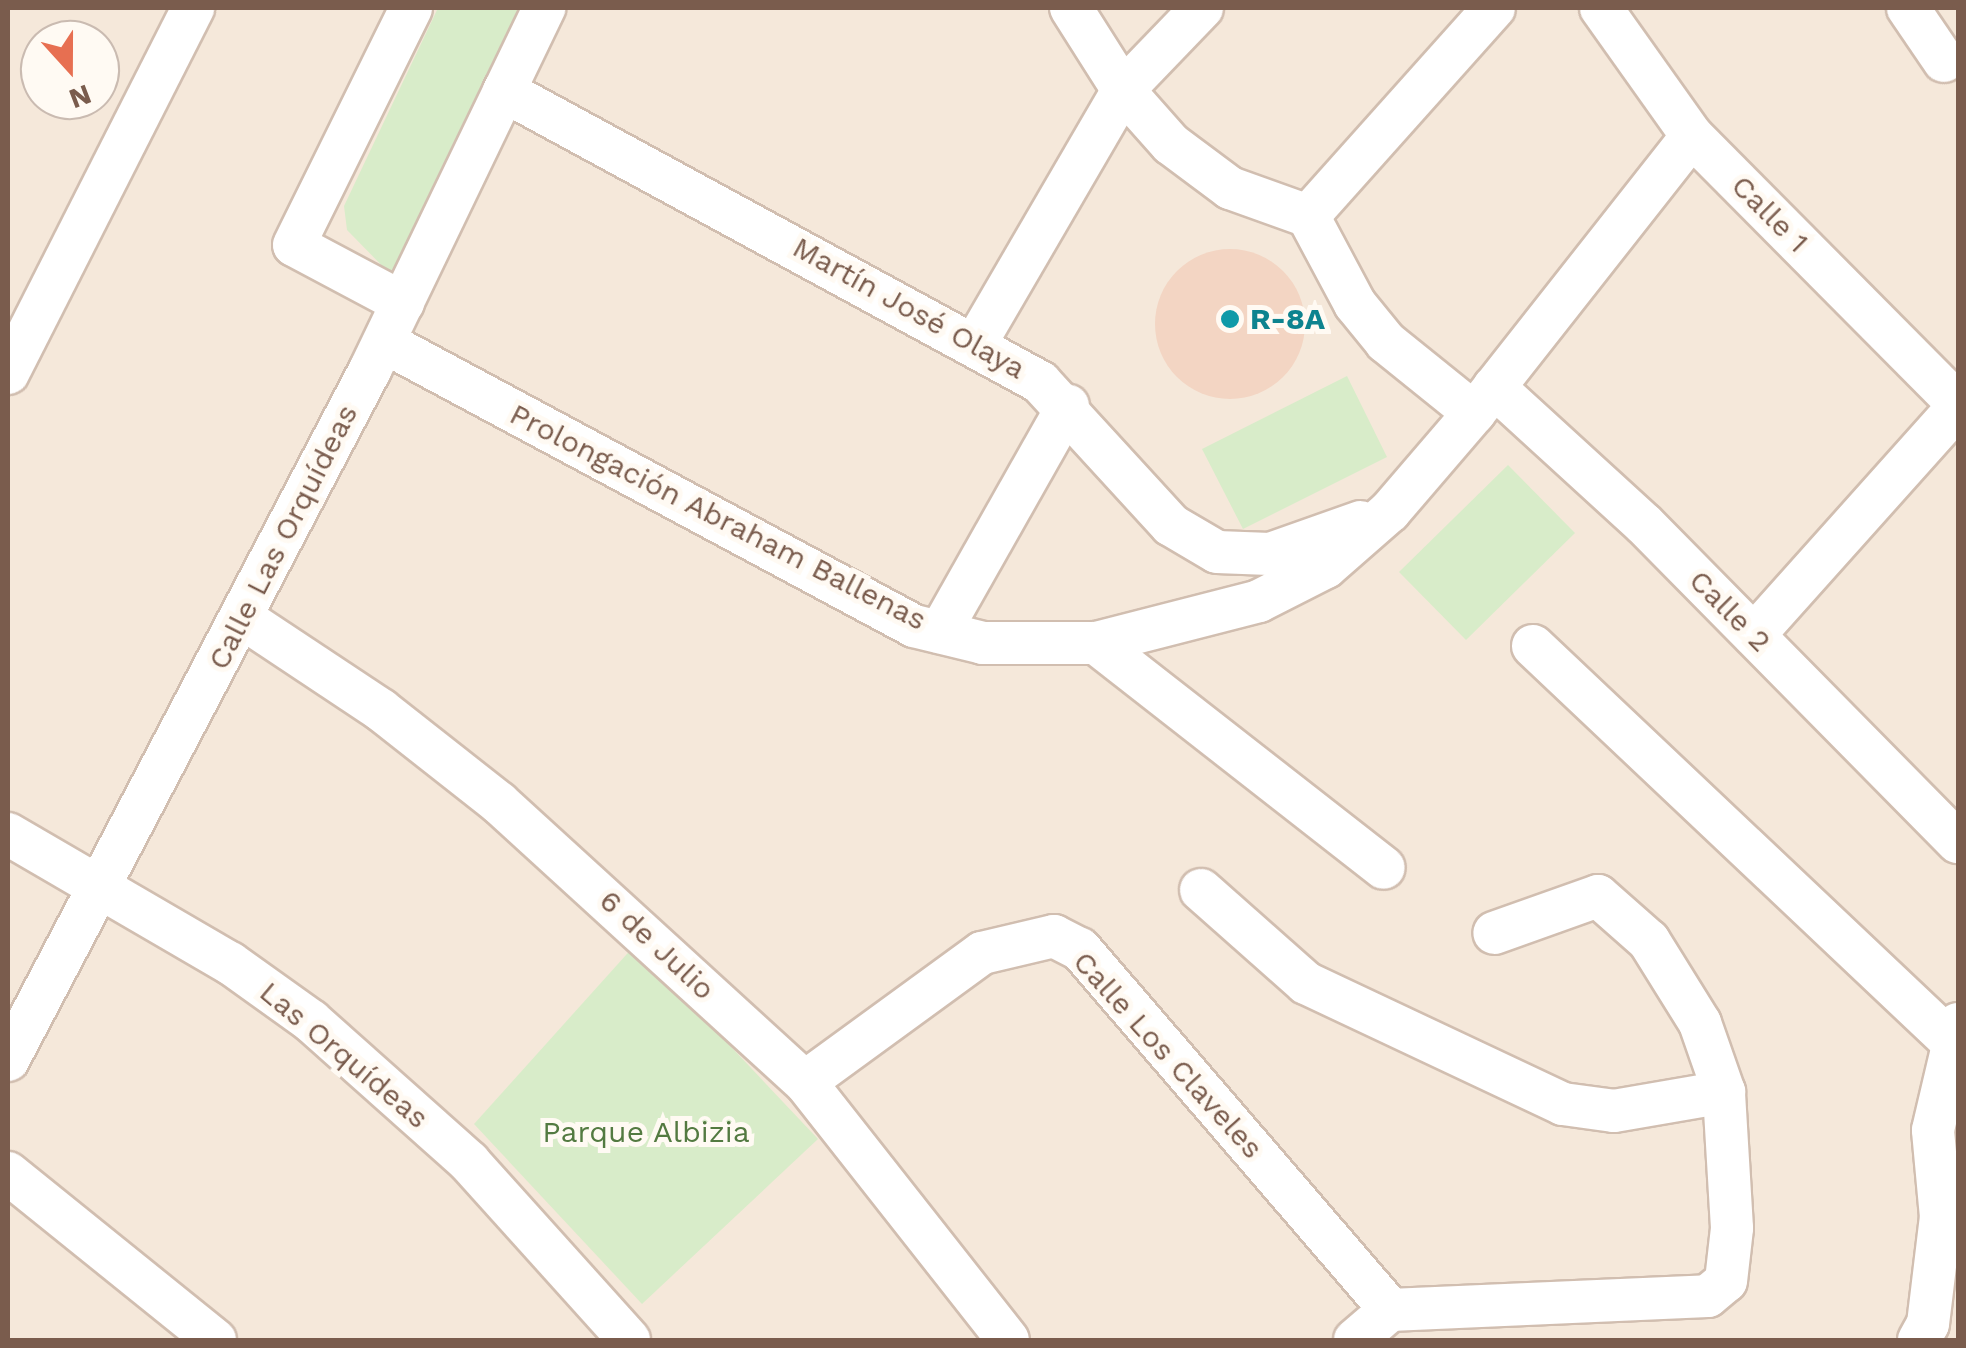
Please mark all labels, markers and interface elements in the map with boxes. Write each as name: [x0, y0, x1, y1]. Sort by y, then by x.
north arrow: [20, 20, 120, 120]
text: N: [65, 77, 96, 116]
street label: Calle 1: [1724, 168, 1816, 260]
street label: Martín José Olaya: [786, 229, 1032, 387]
place label: R-8A: [1250, 301, 1325, 337]
marker: R-8A: [1219, 308, 1241, 330]
street label: Prolongación Abraham Ballenas: [503, 396, 933, 638]
street label: Calle Las Orquídeas: [201, 398, 365, 676]
street label: Calle 2: [1682, 563, 1778, 659]
street label: 6 de Julio: [592, 882, 722, 1008]
street label: Calle Los Claveles: [1065, 944, 1271, 1166]
street label: Las Orquídeas: [252, 974, 436, 1136]
park label: Parque Albizia: [542, 1114, 750, 1150]

